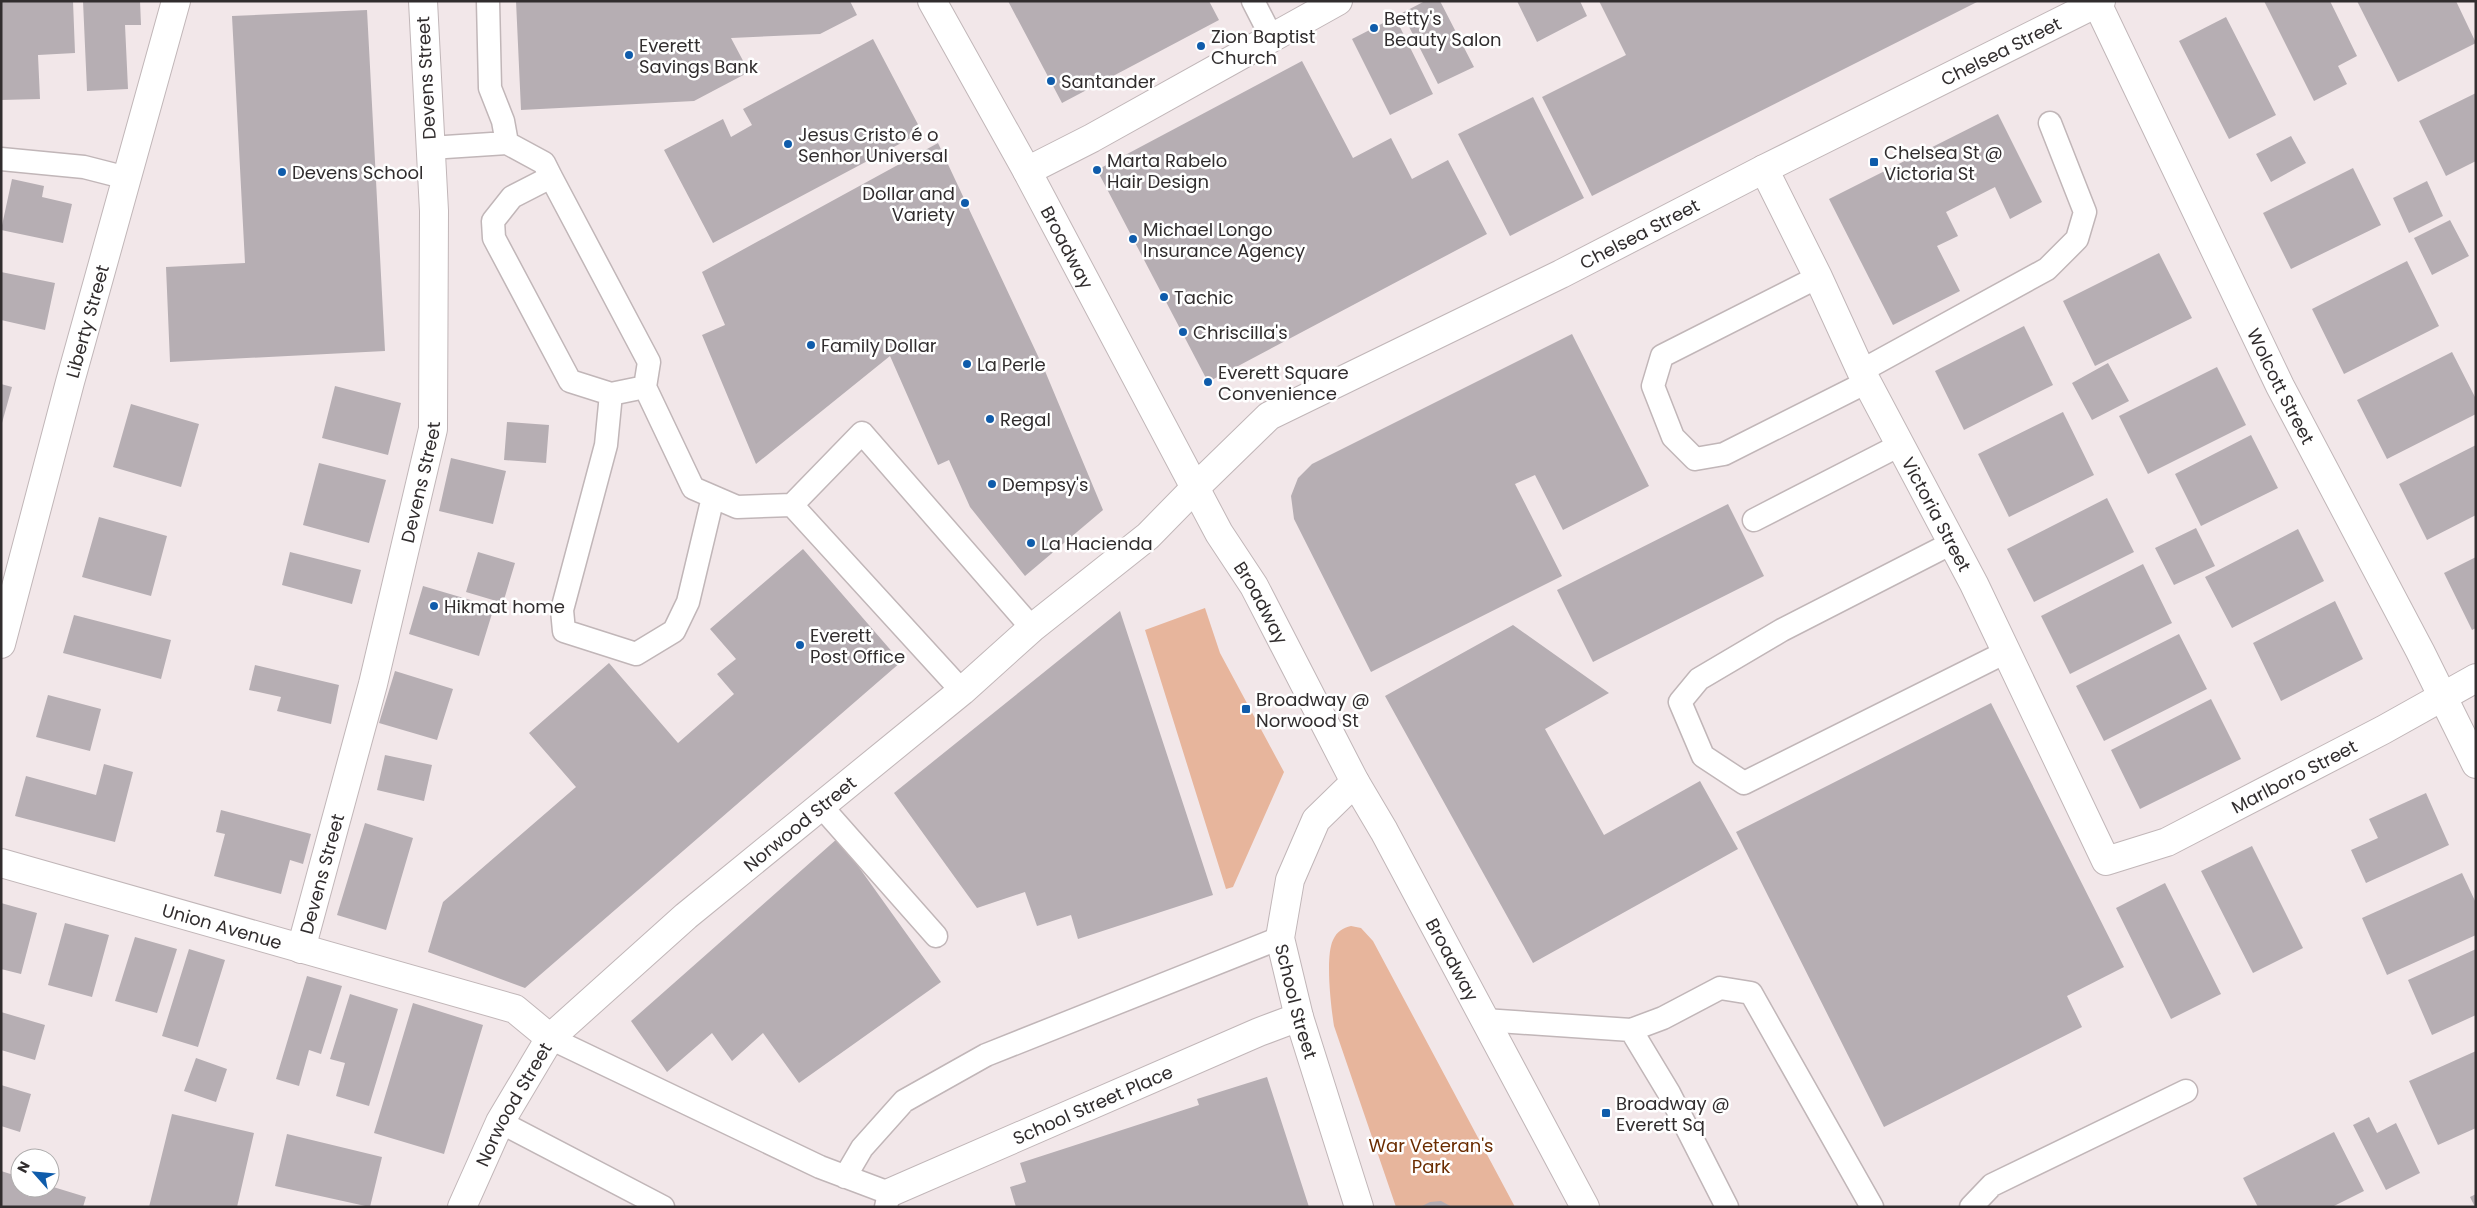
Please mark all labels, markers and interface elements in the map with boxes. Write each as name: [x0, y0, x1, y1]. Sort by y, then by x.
place label: Betty's Beauty Salon: [1384, 6, 1502, 52]
street label: Chelsea Street: [1936, 10, 2065, 91]
street label: Devens Street: [410, 16, 442, 140]
marker: Betty's Beauty Salon: [1368, 22, 1380, 34]
place label: Zion Baptist Church: [1211, 24, 1315, 70]
place label: Everett Savings Bank: [639, 33, 759, 79]
marker: Zion Baptist Church: [1195, 40, 1207, 52]
marker: Everett Savings Bank: [623, 49, 635, 61]
place label: Santander: [1061, 69, 1156, 94]
marker: Santander: [1045, 75, 1057, 87]
place label: Jesus Cristo é o Senhor Universal: [798, 122, 948, 168]
marker: Jesus Cristo é o Senhor Universal: [782, 138, 794, 150]
place label: Chelsea St @ Victoria St: [1884, 140, 2003, 186]
place label: Marta Rabelo Hair Design: [1107, 148, 1227, 194]
marker: Chelsea St @ Victoria St: [1868, 156, 1880, 168]
place label: Devens School: [292, 160, 423, 185]
marker: Marta Rabelo Hair Design: [1091, 164, 1103, 176]
marker: Devens School: [276, 166, 288, 178]
place label: Dollar and Variety: [862, 181, 955, 227]
street label: Chelsea Street: [1575, 192, 1703, 275]
marker: Dollar and Variety: [959, 197, 971, 209]
street label: Broadway: [1035, 201, 1100, 293]
place label: Michael Longo Insurance Agency: [1143, 217, 1305, 263]
marker: Michael Longo Insurance Agency: [1127, 233, 1139, 245]
street label: Liberty Street: [59, 262, 115, 381]
place label: Tachic: [1174, 285, 1234, 310]
marker: Tachic: [1158, 291, 1170, 303]
place label: Chriscilla's: [1193, 320, 1288, 345]
street label: Wolcott Street: [2242, 324, 2321, 448]
marker: Chriscilla's: [1177, 326, 1189, 338]
place label: Family Dollar: [821, 333, 937, 358]
marker: Family Dollar: [805, 339, 817, 351]
place label: La Perle: [977, 352, 1046, 377]
marker: La Perle: [961, 358, 973, 370]
place label: Everett Square Convenience: [1218, 360, 1349, 406]
marker: Everett Square Convenience: [1202, 376, 1214, 388]
place label: Regal: [1000, 407, 1051, 432]
marker: Regal: [984, 413, 996, 425]
street label: Devens Street: [394, 422, 446, 545]
street label: Victoria Street: [1896, 452, 1978, 576]
place label: Dempsy's: [1002, 472, 1088, 497]
marker: Dempsy's: [986, 478, 998, 490]
place label: La Hacienda: [1041, 531, 1153, 556]
marker: La Hacienda: [1025, 537, 1037, 549]
street label: Broadway: [1228, 556, 1294, 648]
place label: Hikmat home: [444, 594, 565, 619]
marker: Hikmat home: [428, 600, 440, 612]
place label: Everett Post Office: [810, 623, 905, 669]
marker: Everett Post Office: [794, 639, 806, 651]
place label: Broadway @ Norwood St: [1256, 687, 1370, 733]
marker: Broadway @ Norwood St: [1240, 703, 1252, 715]
street label: Marlboro Street: [2227, 733, 2361, 819]
street label: Norwood Street: [738, 770, 861, 877]
street label: Devens Street: [293, 811, 350, 937]
street label: Union Avenue: [159, 897, 285, 955]
street label: Broadway: [1420, 913, 1485, 1005]
street label: School Street: [1269, 941, 1324, 1062]
street label: Norwood Street: [469, 1037, 557, 1170]
street label: School Street Place: [1009, 1059, 1176, 1150]
place label: Broadway @ Everett Sq: [1616, 1091, 1730, 1137]
marker: Broadway @ Everett Sq: [1600, 1107, 1612, 1119]
park label: War Veteran's Park: [1369, 1133, 1493, 1179]
north arrow: [10, 1148, 60, 1198]
text: N: [12, 1158, 35, 1176]

